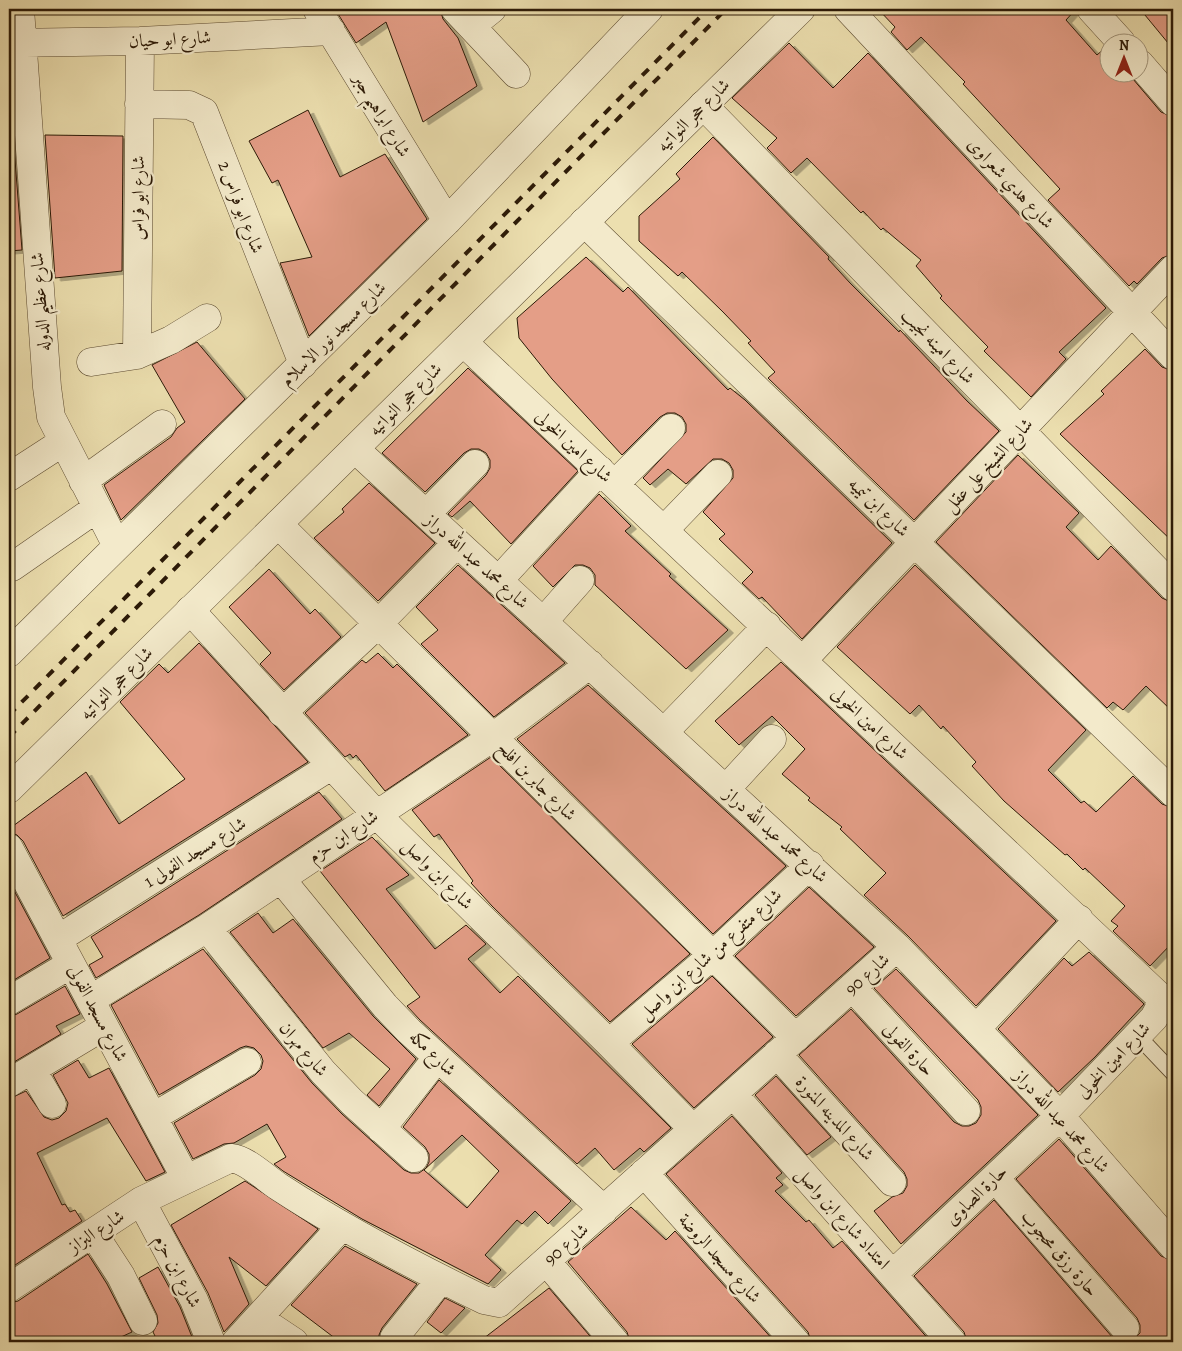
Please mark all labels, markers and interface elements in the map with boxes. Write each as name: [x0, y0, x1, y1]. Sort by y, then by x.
street label: شارع ابو حيان: [128, 25, 212, 56]
north arrow: [1100, 32, 1150, 82]
text: N: [1119, 36, 1129, 55]
street label: شارع ابراهيم جبر: [341, 67, 416, 164]
street label: شارع حجر النواتيه: [651, 73, 737, 159]
street label: شارع هدي شعراوى: [960, 132, 1060, 236]
street label: شارع ابو فراس: [126, 155, 153, 241]
street label: شارع ابو فراس 2: [210, 157, 270, 258]
street label: شارع عظيم الدوله: [25, 251, 61, 352]
street label: شارع مسجد نور الاسلام: [275, 276, 394, 395]
street label: شارع امينه نجيب: [894, 303, 980, 391]
street label: شارع حجر النواتيه: [363, 357, 449, 443]
street label: شارع امين الخولى: [528, 404, 618, 490]
street label: شارع الشيخ على عقل: [938, 413, 1041, 520]
street label: شارع ابن تيميه: [841, 472, 915, 544]
street label: شارع محمد عبد الله دراز: [416, 505, 535, 616]
street label: شارع حجر النواتيه: [74, 641, 160, 727]
street label: شارع امين الخولى: [824, 681, 914, 767]
street label: شارع جابر بن افلح: [489, 736, 582, 829]
street label: شارع محمد عبد الله دراز: [715, 779, 834, 890]
street label: شارع ابن حزم: [303, 804, 385, 872]
street label: شارع مسجد الفولى 1: [139, 811, 252, 896]
street label: شارع ابن واصل: [395, 833, 479, 917]
street label: شارع متفرع من شارع ابن واصل: [633, 883, 789, 1027]
street label: شارع 90: [839, 947, 897, 1003]
street label: شارع مسجد الفولى: [60, 960, 134, 1067]
street label: شارع مهران: [272, 1017, 334, 1083]
street label: حارة الفولى: [878, 1017, 940, 1081]
street label: شارع امين الخولى: [1071, 1017, 1158, 1105]
street label: شارع مكه: [402, 1025, 462, 1083]
street label: شارع محمد عبد الله دراز: [1005, 1061, 1117, 1180]
street label: شارع المدينه المنورة: [788, 1070, 880, 1168]
street label: حارة الصاوى: [940, 1159, 1012, 1231]
street label: امتداد شارع ابن واصل: [788, 1162, 896, 1277]
street label: شارع البزاز: [61, 1204, 131, 1262]
street label: حارة رزق محجوب: [1016, 1205, 1104, 1301]
street label: شارع مسجد الروضة: [671, 1208, 767, 1310]
street label: شارع 90: [538, 1217, 596, 1273]
street label: شارع ابن حزم: [145, 1230, 207, 1314]

